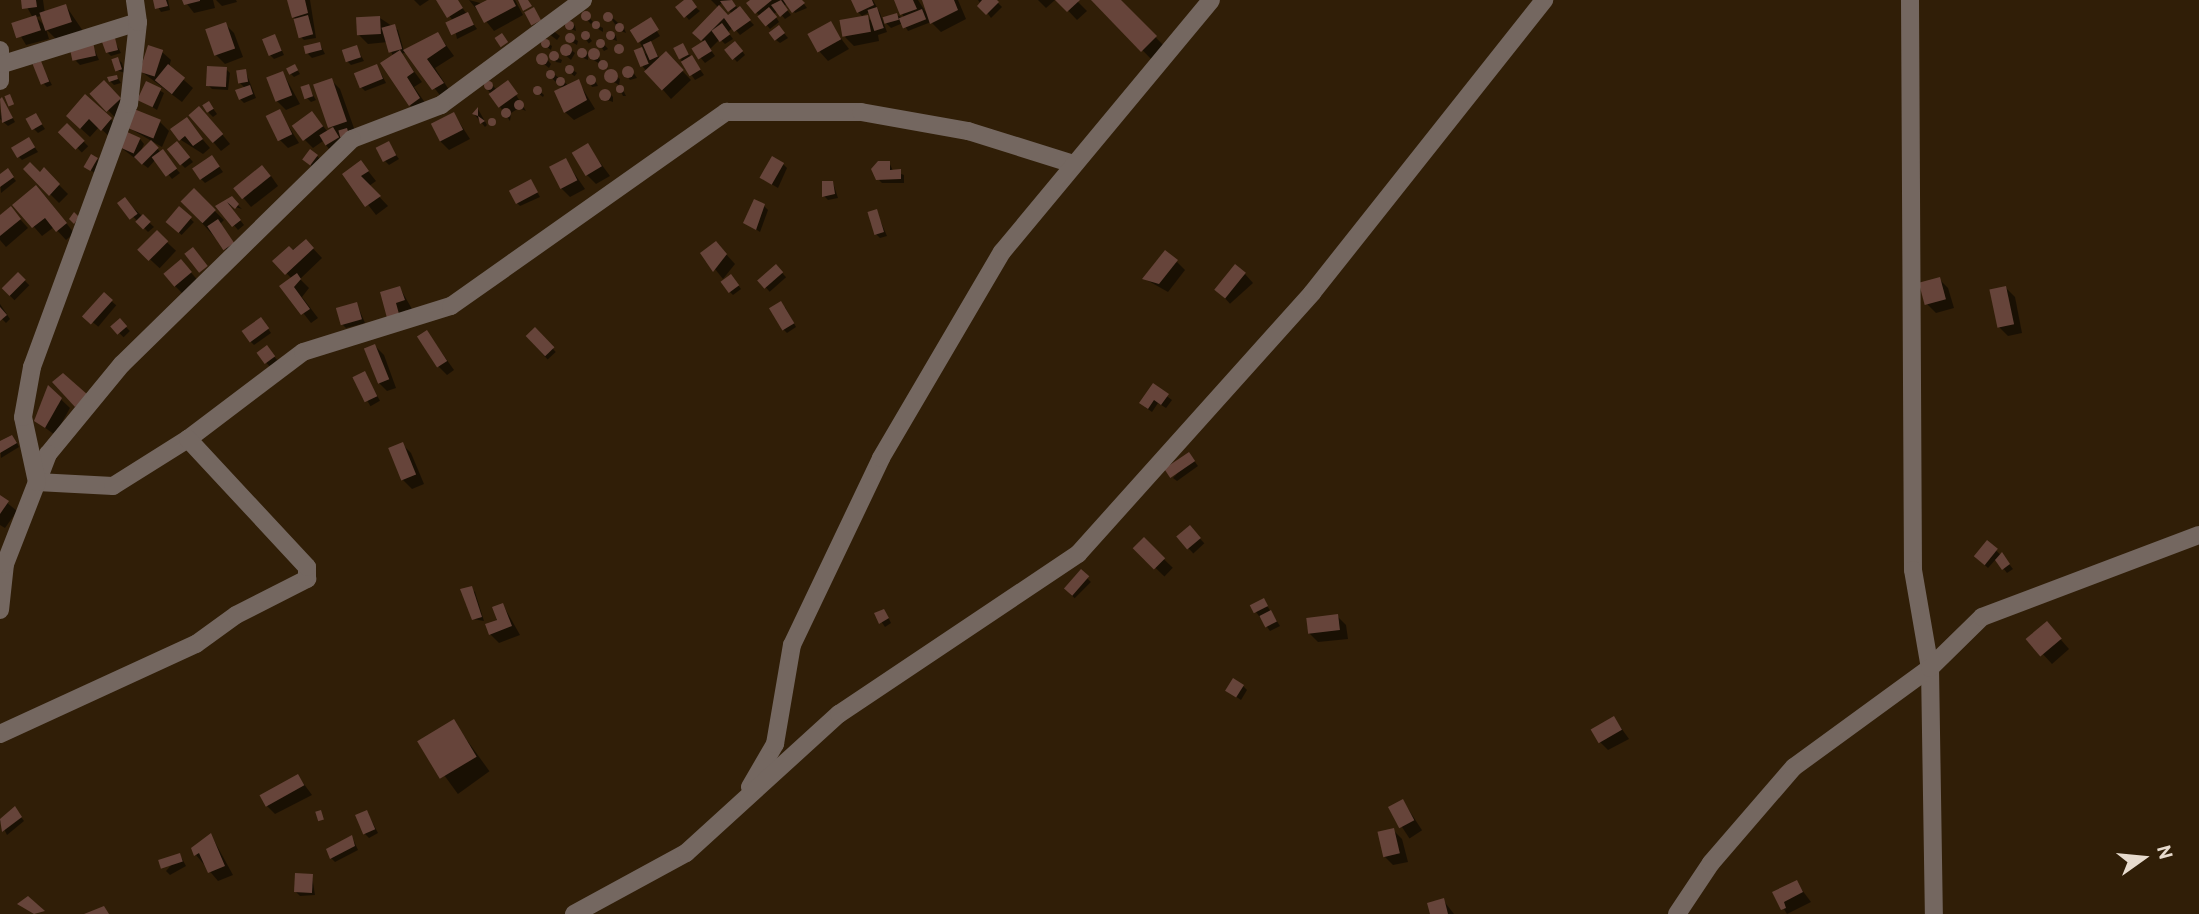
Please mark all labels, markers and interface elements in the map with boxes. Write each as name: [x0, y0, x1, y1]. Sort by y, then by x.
north arrow: [2108, 823, 2178, 893]
text: N: [2150, 843, 2177, 862]

